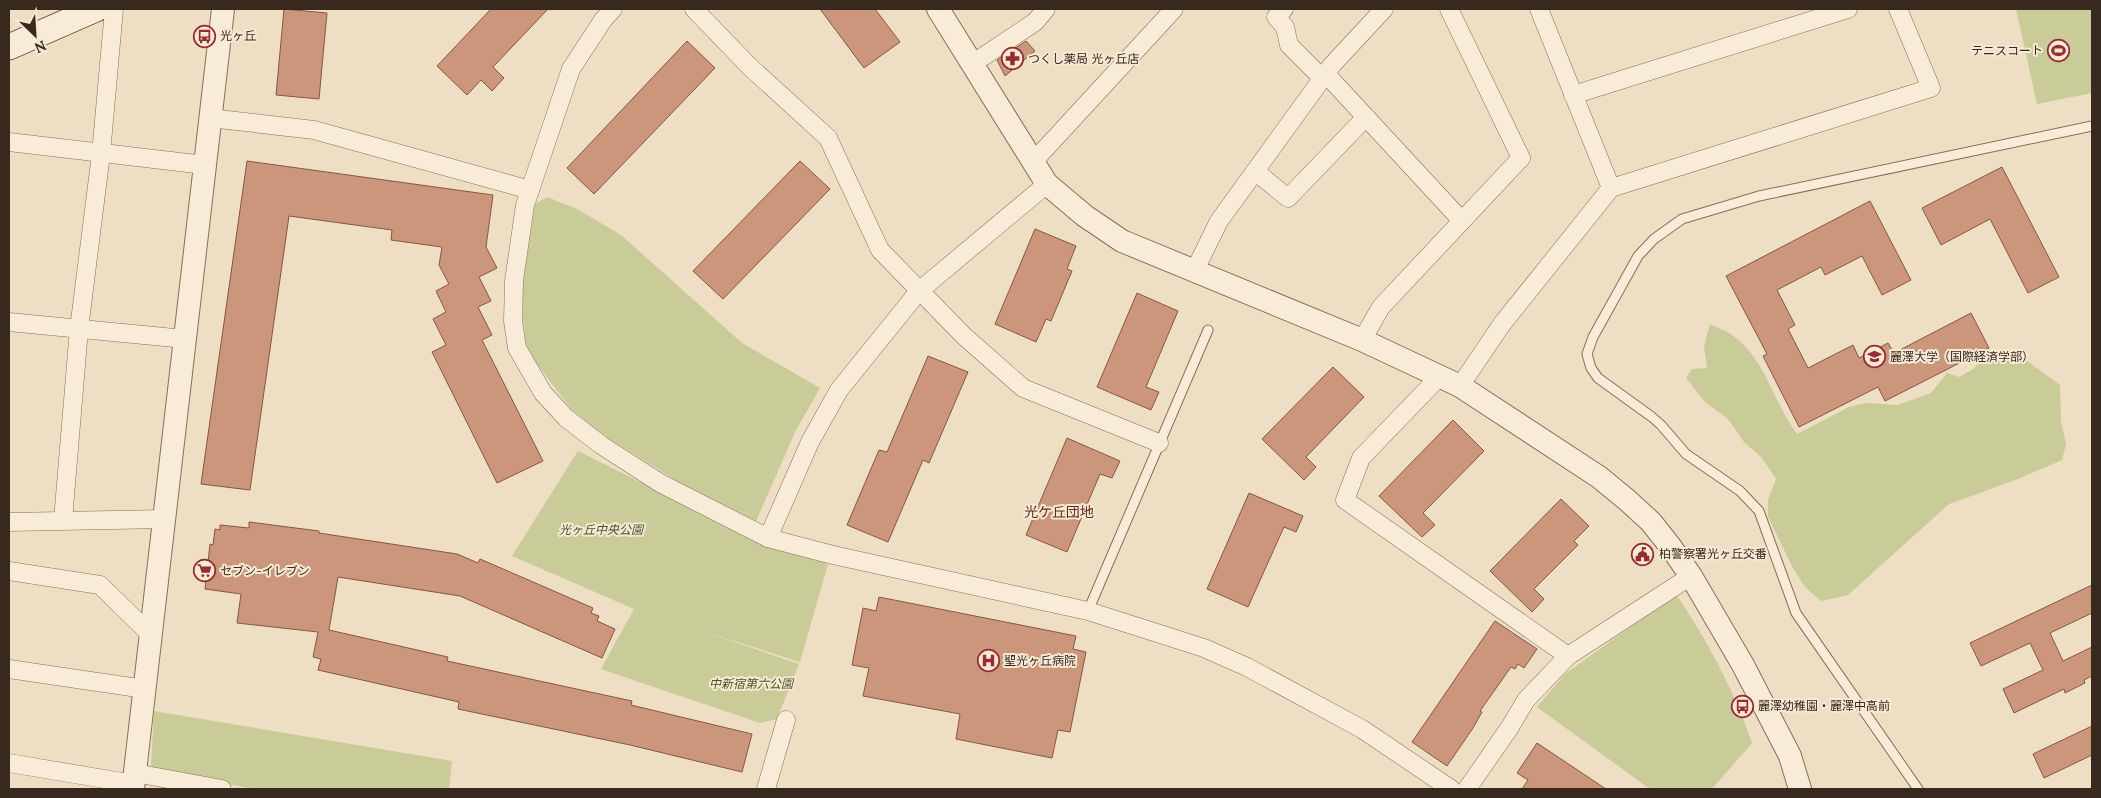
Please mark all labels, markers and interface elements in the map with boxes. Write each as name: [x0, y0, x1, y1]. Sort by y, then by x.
north arrow: [10, 10, 60, 60]
bus stop icon: 光ヶ丘: [192, 24, 216, 48]
place label: 光ヶ丘: [220, 28, 256, 43]
text: N: [32, 36, 49, 57]
sports icon: テニスコート: [2047, 39, 2071, 63]
place label: テニスコート: [1971, 43, 2043, 58]
pharmacy icon: つくし薬局 光ヶ丘店: [1000, 47, 1024, 71]
place label: つくし薬局 光ヶ丘店: [1028, 51, 1139, 66]
school or university icon: 麗澤大学（国際経済学部）: [1862, 345, 1886, 369]
place label: 麗澤大学（国際経済学部）: [1890, 349, 2034, 364]
district label: 光ケ丘団地: [1024, 503, 1094, 521]
park label: 光ヶ丘中央公園: [559, 522, 645, 537]
public building icon: 柏警察署光ヶ丘交番: [1631, 542, 1655, 566]
place label: 柏警察署光ヶ丘交番: [1659, 546, 1767, 561]
supermarket icon: セブン-イレブン: [192, 559, 216, 583]
place label: セブン-イレブン: [220, 563, 310, 578]
hospital icon: 聖光ヶ丘病院: [976, 649, 1000, 673]
place label: 聖光ヶ丘病院: [1004, 653, 1076, 668]
park label: 中新宿第六公園: [709, 676, 795, 691]
bus stop icon: 麗澤幼稚園・麗澤中高前: [1730, 694, 1754, 718]
place label: 麗澤幼稚園・麗澤中高前: [1758, 698, 1890, 713]

